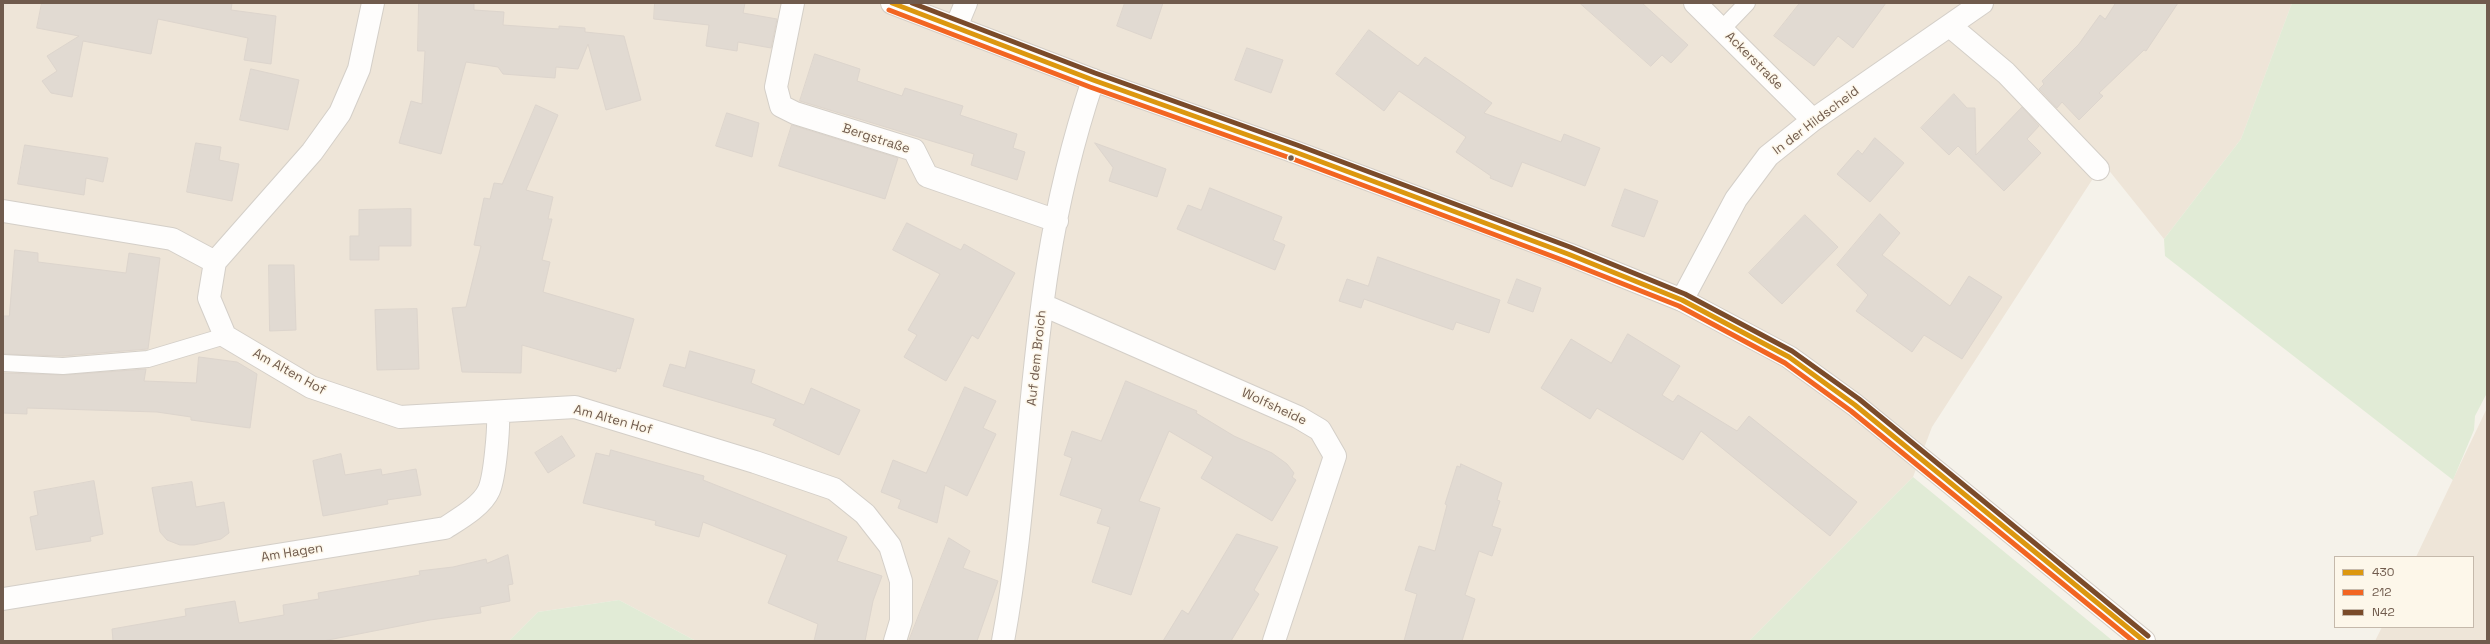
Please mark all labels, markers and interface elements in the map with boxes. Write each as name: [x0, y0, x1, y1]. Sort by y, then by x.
street label: Ackerstraße: [1722, 29, 1786, 93]
street label: In der Hildscheid: [1770, 84, 1862, 158]
street label: Bergstraße: [840, 121, 912, 157]
unlabelled marker: [1286, 153, 1296, 163]
street label: Auf dem Broich: [1024, 309, 1050, 407]
street label: Am Alten Hof: [250, 346, 328, 398]
street label: Wolfsheide: [1239, 385, 1309, 429]
street label: Am Alten Hof: [572, 402, 654, 438]
street label: Am Hagen: [260, 540, 324, 566]
legend: [2334, 556, 2474, 628]
text: 430: [2372, 564, 2394, 580]
text: 212: [2372, 584, 2392, 600]
text: N42: [2372, 604, 2395, 620]

